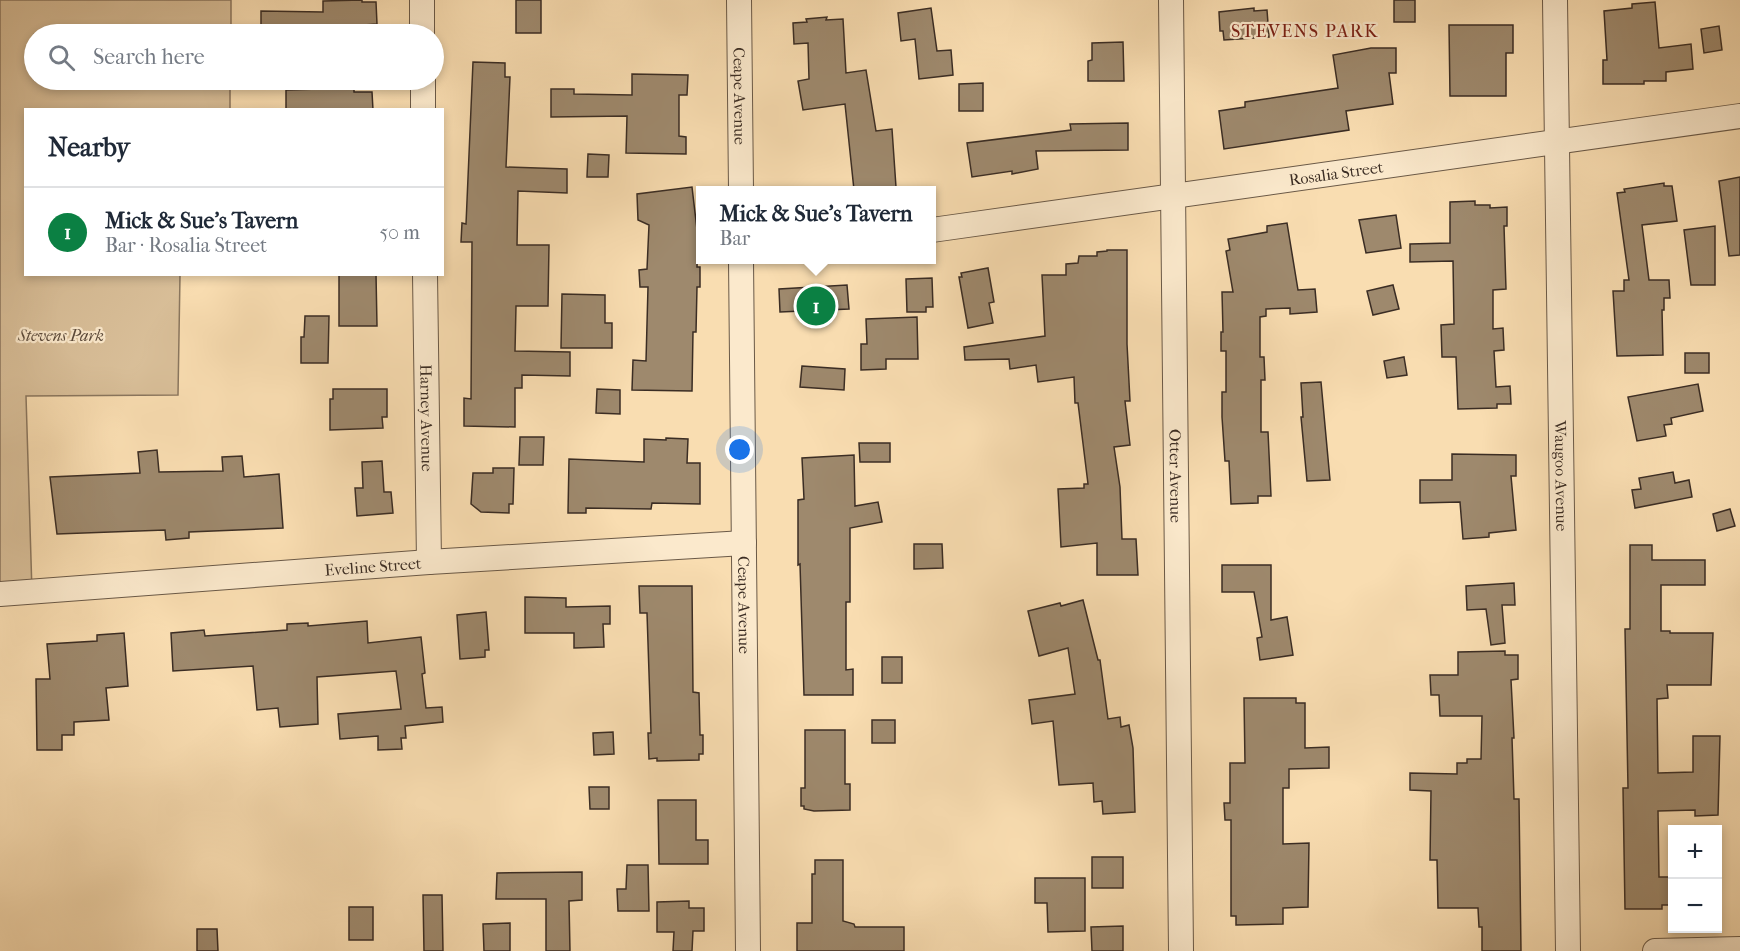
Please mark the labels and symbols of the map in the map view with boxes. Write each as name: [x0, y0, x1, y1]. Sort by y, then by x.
district label: STEVENS PARK: [1231, 21, 1379, 42]
street label: Ceape Avenue: [730, 47, 750, 145]
street label: Rosalia Street: [1288, 157, 1385, 189]
pin: 1: [796, 284, 836, 328]
park label: Stevens Park: [17, 326, 104, 345]
street label: Harney Avenue: [417, 364, 437, 472]
street label: Waugoo Avenue: [1551, 419, 1572, 532]
street label: Otter Avenue: [1166, 429, 1186, 523]
your location: [725, 435, 754, 464]
street label: Eveline Street: [324, 553, 422, 579]
street label: Ceape Avenue: [734, 556, 754, 654]

